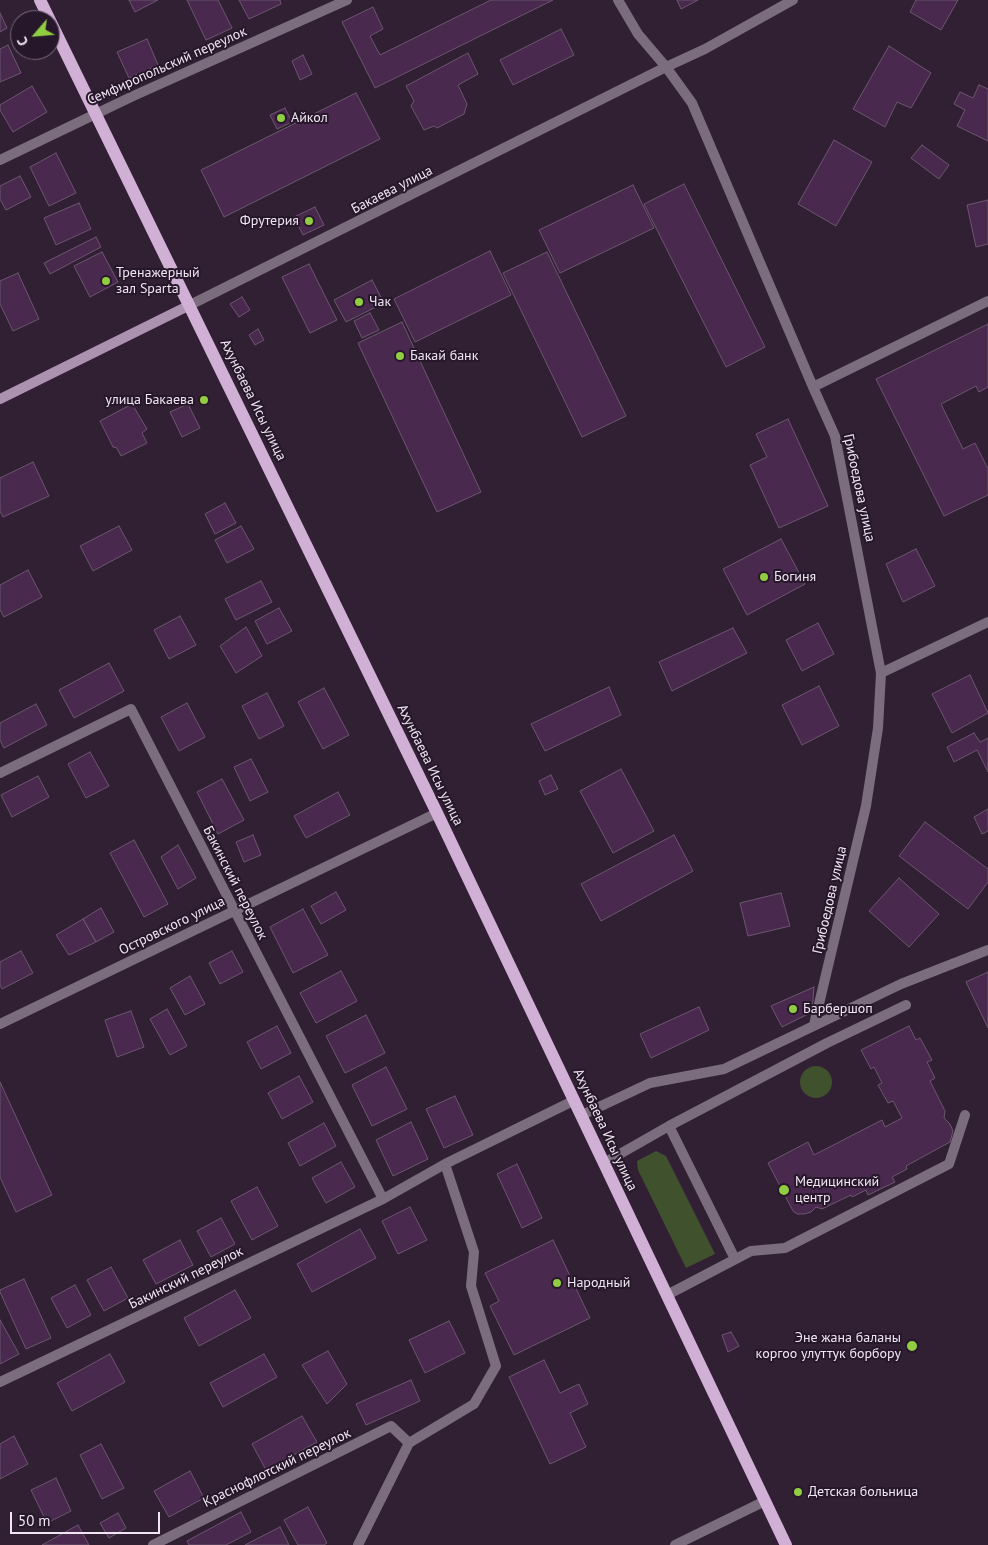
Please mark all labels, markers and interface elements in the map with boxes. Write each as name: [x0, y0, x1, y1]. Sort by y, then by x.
north arrow: [10, 10, 60, 60]
street label: Семфиропольский переулок: [85, 23, 249, 109]
text: С: [13, 34, 32, 49]
place label: Айкол: [291, 110, 328, 126]
marker: Айкол: [275, 112, 287, 124]
street label: Бакаева улица: [349, 162, 435, 218]
place label: Фрутерия: [240, 213, 299, 229]
marker: Фрутерия: [303, 215, 315, 227]
place label: Тренажерный зал Sparta: [116, 265, 200, 298]
marker: Тренажерный зал Sparta: [100, 275, 112, 287]
place label: Чак: [369, 294, 391, 310]
marker: Чак: [353, 296, 365, 308]
street label: Ахунбаева Исы улица: [216, 337, 290, 463]
place label: Бакай банк: [410, 348, 478, 364]
marker: Бакай банк: [394, 350, 406, 362]
place label: улица Бакаева: [105, 392, 194, 408]
marker: улица Бакаева: [198, 394, 210, 406]
street label: Грибоедова улица: [839, 432, 879, 544]
place label: Богиня: [774, 569, 816, 585]
marker: Богиня: [758, 571, 770, 583]
street label: Ахунбаева Исы улица: [393, 702, 467, 828]
street label: Бакинский переулок: [199, 823, 271, 943]
street label: Грибоедова улица: [809, 844, 851, 956]
street label: Островского улица: [116, 893, 228, 959]
place label: Барбершоп: [803, 1001, 873, 1017]
marker: Барбершоп: [787, 1003, 799, 1015]
street label: Ахунбаева Исы улица: [569, 1066, 641, 1194]
place label: Медицинский центр: [795, 1174, 879, 1206]
marker: Медицинский центр: [777, 1183, 791, 1197]
street label: Бакинский переулок: [126, 1243, 246, 1313]
place label: Народный: [567, 1275, 630, 1291]
marker: Народный: [551, 1277, 563, 1289]
place label: Эне жана баланы коргоо улуттук борбору: [756, 1330, 901, 1362]
marker: Эне жана баланы коргоо улуттук борбору: [905, 1339, 919, 1353]
street label: Краснофлотский переулок: [200, 1425, 354, 1511]
place label: Детская больница: [808, 1484, 918, 1500]
marker: Детская больница: [792, 1486, 804, 1498]
scale bar: [12, 1502, 162, 1534]
text: 50 m: [18, 1511, 51, 1530]

